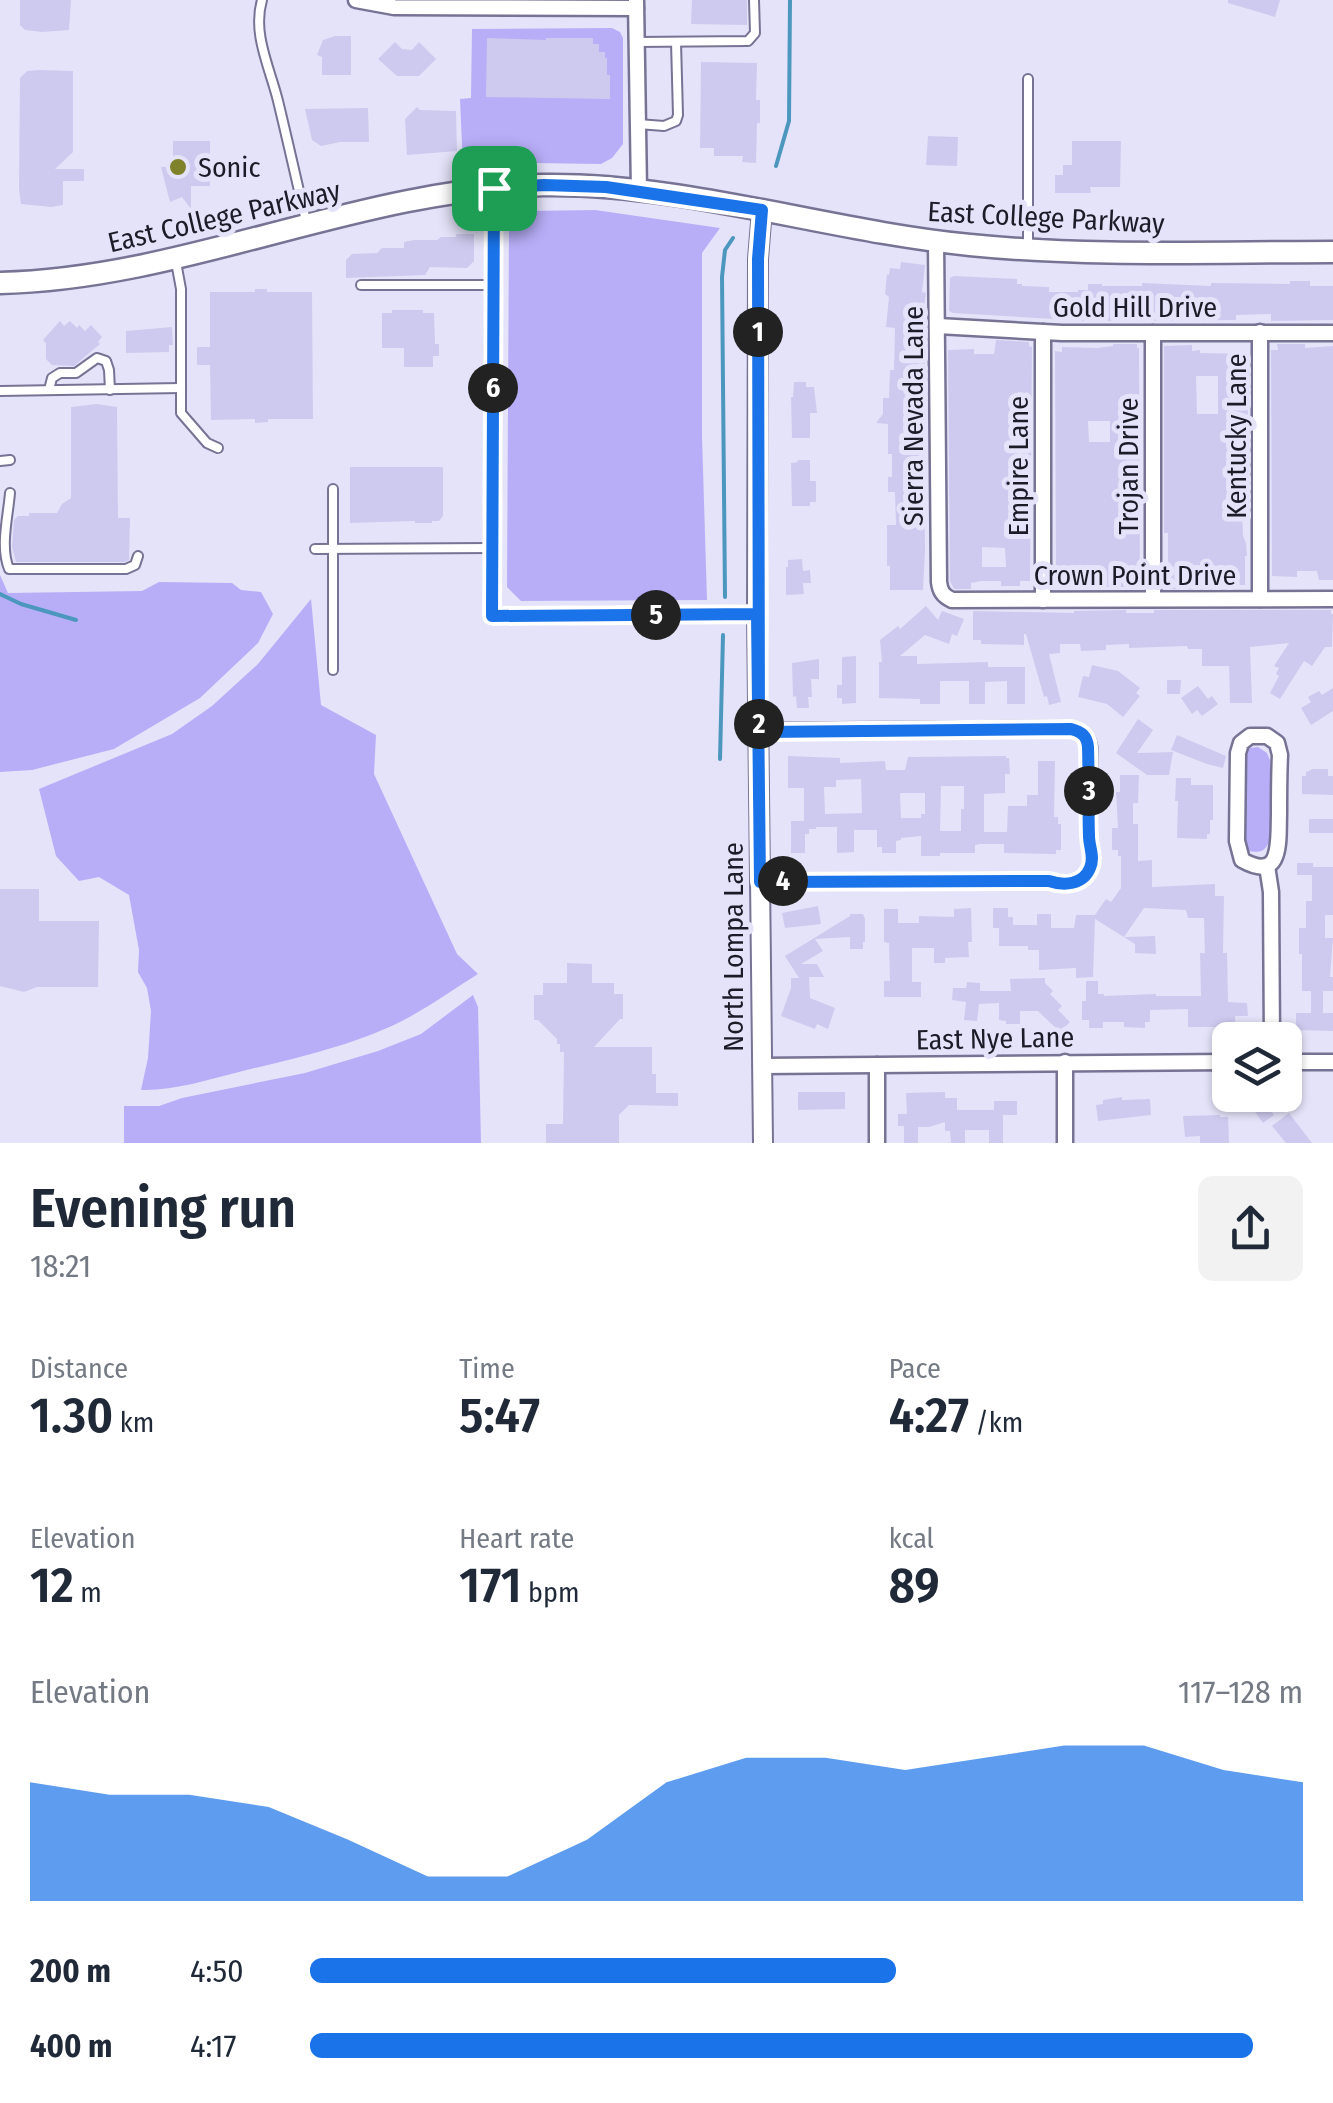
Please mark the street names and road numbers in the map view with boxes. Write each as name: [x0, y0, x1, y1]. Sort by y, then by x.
street label: East College Parkway: [105, 174, 344, 259]
street label: East College Parkway: [927, 195, 1166, 240]
street label: Gold Hill Drive: [1053, 291, 1217, 324]
street label: Sierra Nevada Lane: [897, 306, 930, 526]
street label: Kentucky Lane: [1220, 353, 1253, 519]
street label: Empire Lane: [1002, 396, 1035, 536]
street label: Trojan Drive: [1112, 397, 1145, 535]
street label: Crown Point Drive: [1034, 559, 1236, 592]
street label: North Lompa Lane: [717, 842, 750, 1052]
street label: East Nye Lane: [916, 1021, 1074, 1056]

